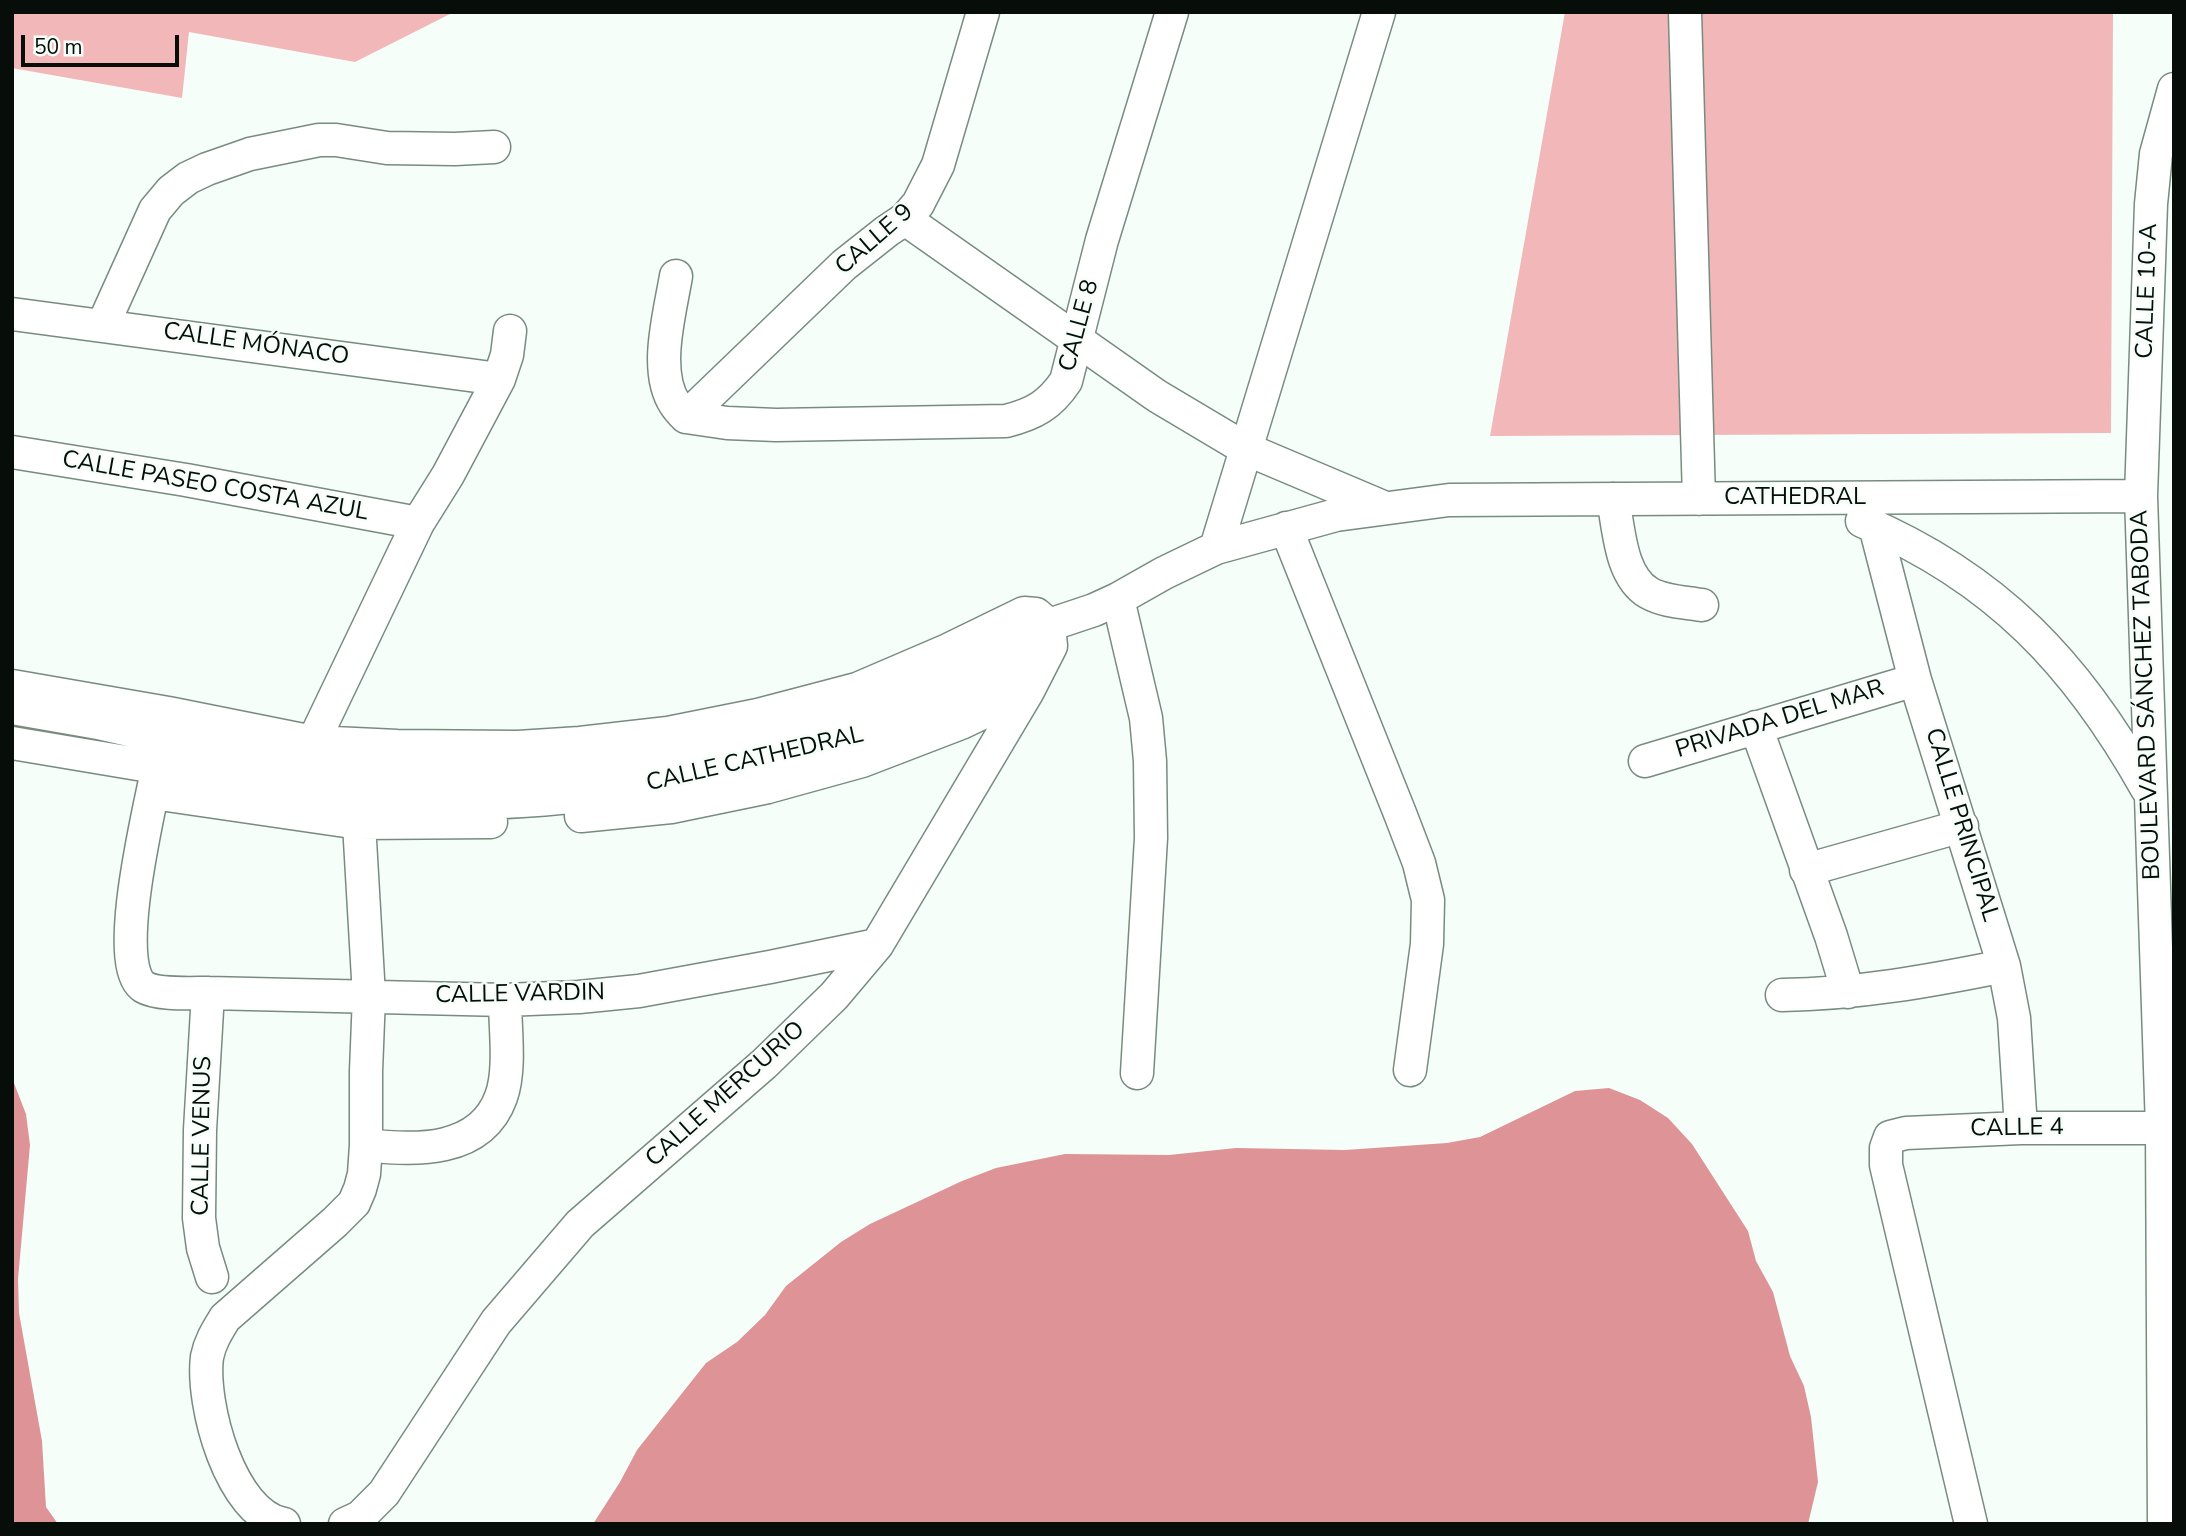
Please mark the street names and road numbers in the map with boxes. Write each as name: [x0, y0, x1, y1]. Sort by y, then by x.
street label: CALLE 9: [830, 198, 920, 282]
street label: CALLE 10-A: [2131, 223, 2165, 359]
street label: CALLE 8: [1054, 277, 1106, 375]
street label: CALLE MÓNACO: [161, 318, 351, 372]
street label: CALLE PASEO COSTA AZUL: [60, 446, 370, 528]
street label: CATHEDRAL: [1724, 484, 1866, 512]
street label: BOULEVARD SÁNCHEZ TABODA: [2126, 510, 2168, 880]
street label: PRIVADA DEL MAR: [1672, 675, 1888, 765]
street label: CALLE CATHEDRAL: [644, 721, 866, 799]
street label: CALLE PRINCIPAL: [1918, 725, 2004, 925]
street label: CALLE VARDIN: [435, 979, 605, 1011]
street label: CALLE MERCURIO: [641, 1016, 811, 1174]
street label: CALLE VENUS: [187, 1056, 219, 1216]
street label: CALLE 4: [1970, 1114, 2064, 1144]

